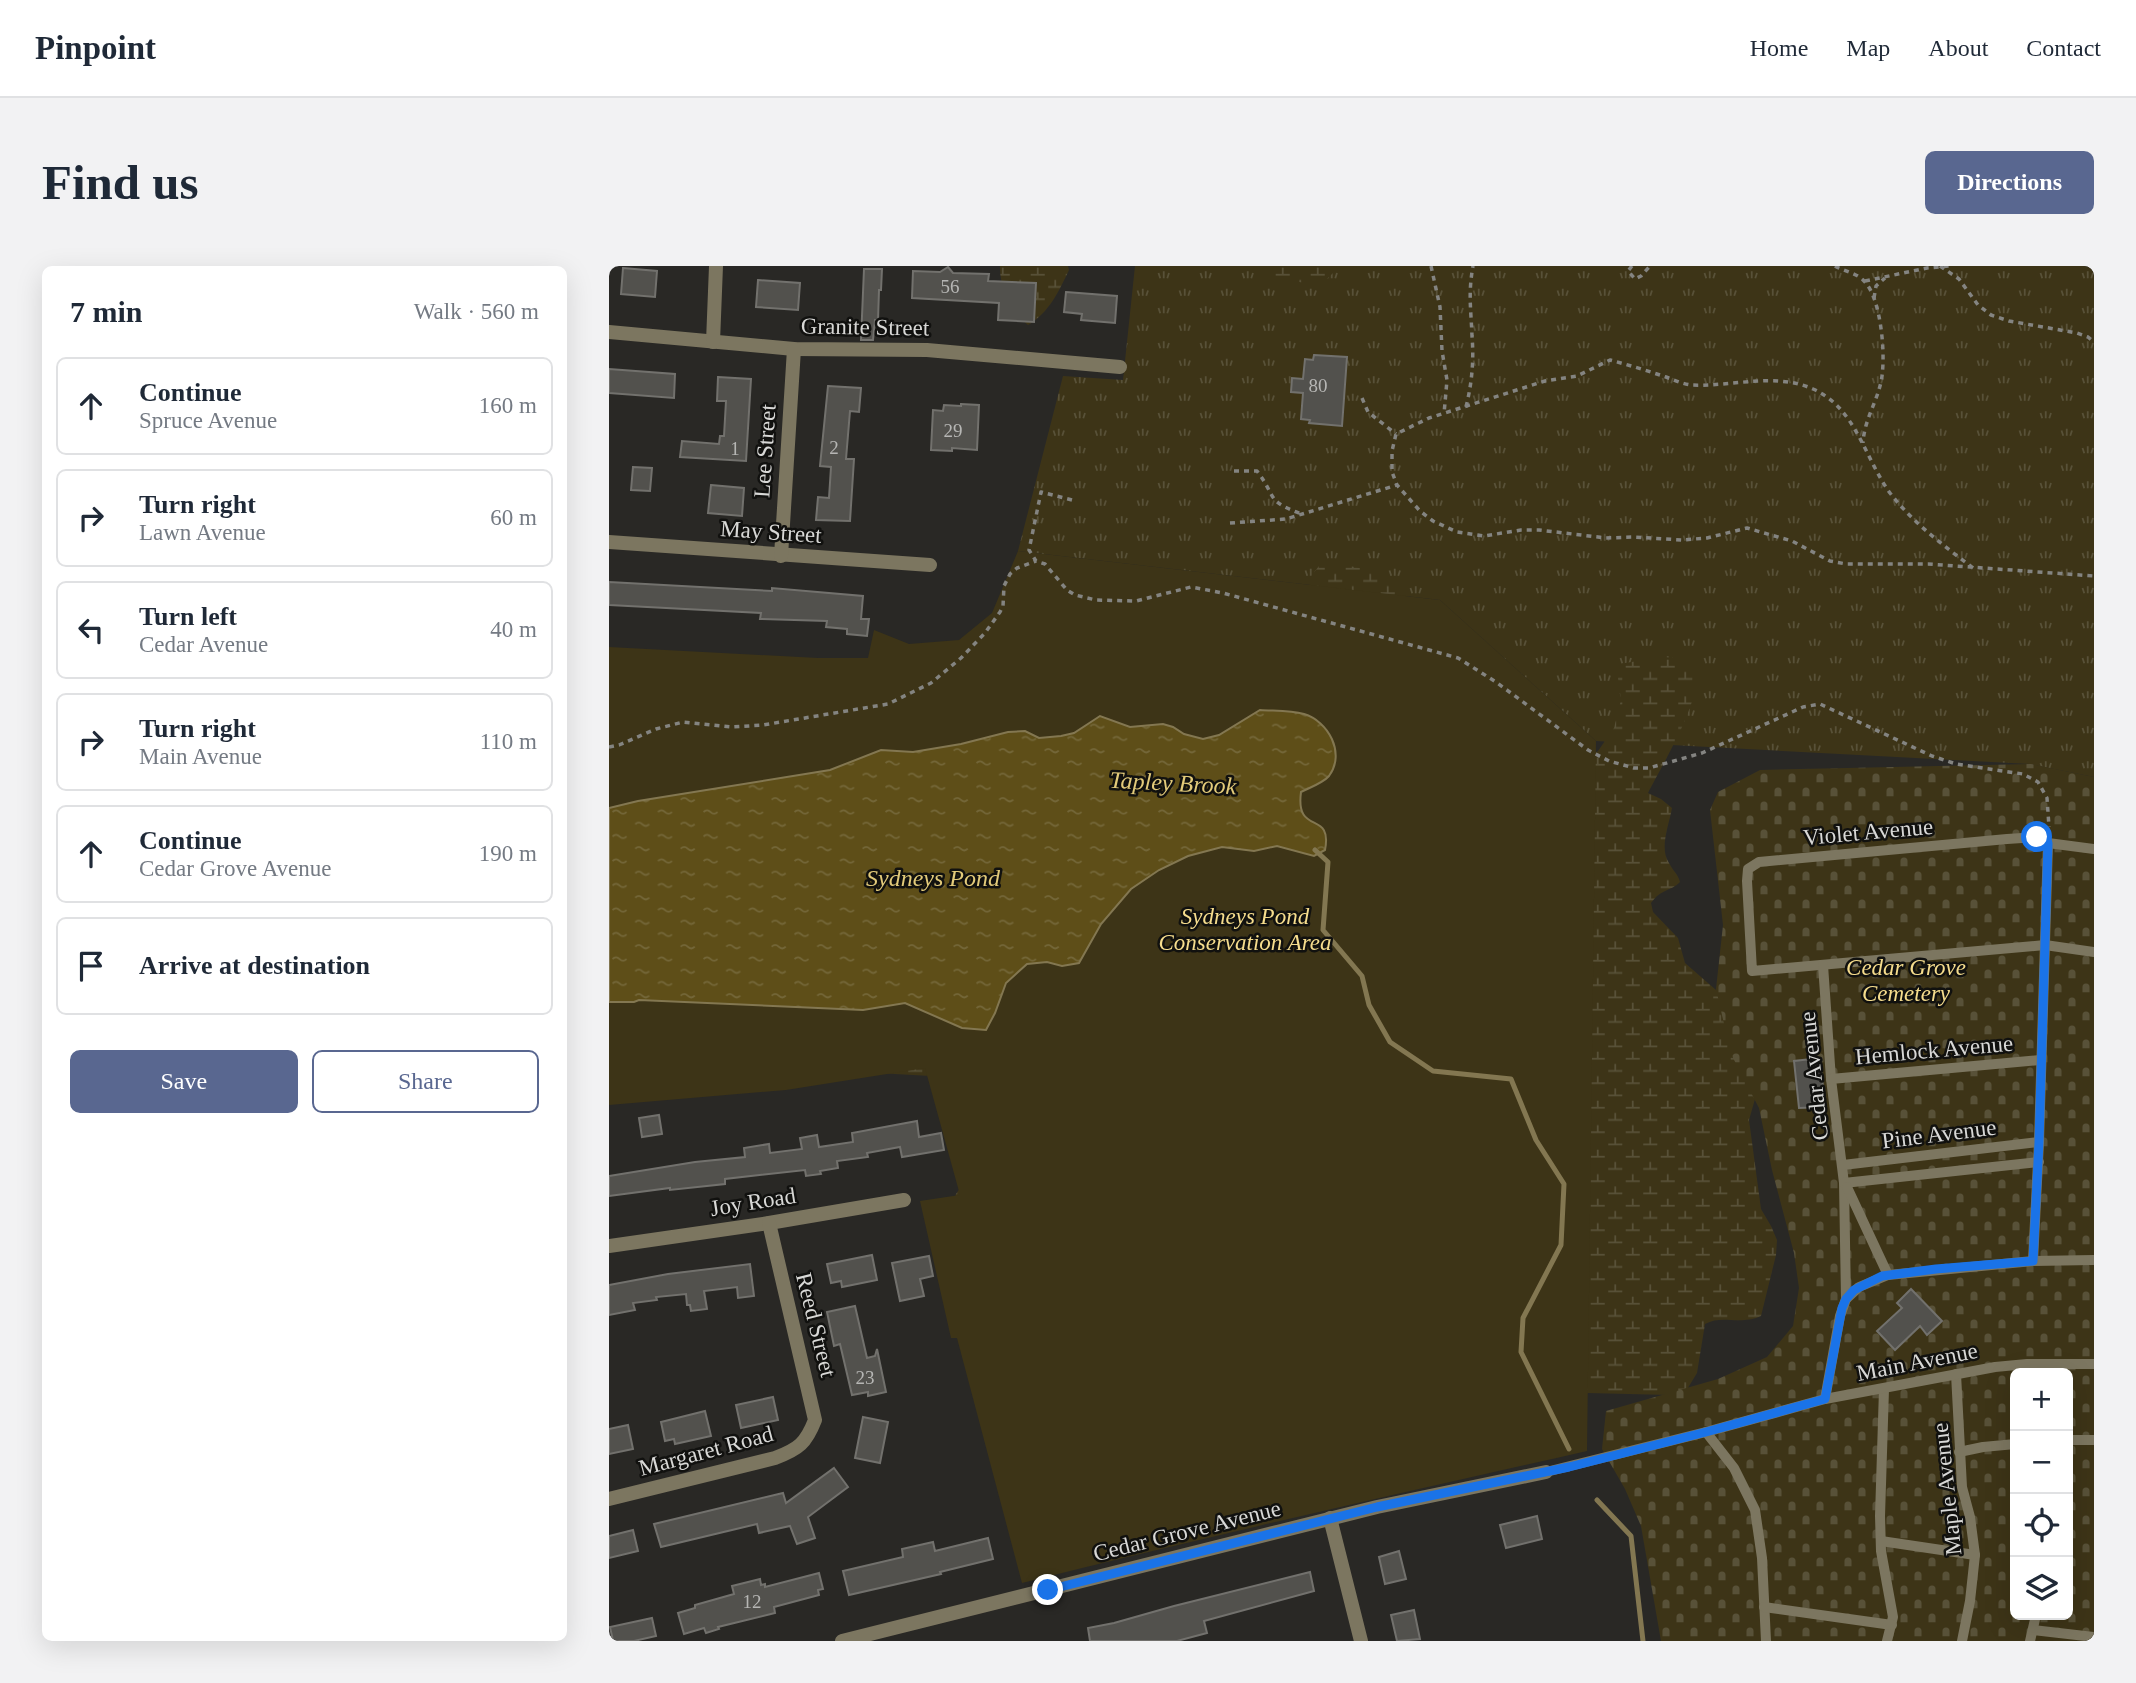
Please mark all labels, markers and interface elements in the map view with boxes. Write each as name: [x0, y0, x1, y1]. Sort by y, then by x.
text: Pinpoint: [35, 30, 156, 66]
text: Home: [1750, 35, 1808, 61]
text: Map: [1846, 35, 1890, 61]
text: About: [1928, 35, 1988, 61]
text: Contact: [2026, 35, 2101, 61]
button: Directions: [1925, 151, 2094, 214]
text: Find us: [42, 155, 199, 210]
house number: 56: [941, 276, 960, 297]
text: 7 min: [70, 295, 143, 328]
text: Walk · 560 m: [414, 299, 539, 324]
street label: Granite Street: [801, 313, 930, 341]
house number: 80: [1309, 375, 1328, 396]
text: Continue: [139, 378, 242, 407]
icon: ahead: [72, 387, 110, 425]
text: 160 m: [479, 393, 537, 418]
street label: Lee Street: [749, 403, 781, 499]
text: Spruce Avenue: [139, 408, 277, 433]
house number: 29: [944, 420, 963, 441]
house number: 2: [829, 437, 839, 458]
house number: 1: [730, 438, 740, 459]
text: Turn right: [139, 490, 256, 519]
icon: right: [72, 499, 110, 537]
text: 60 m: [490, 505, 537, 530]
street label: May Street: [719, 516, 823, 548]
text: Lawn Avenue: [139, 520, 266, 545]
text: Turn left: [139, 602, 237, 631]
icon: left: [72, 611, 110, 649]
text: 40 m: [490, 617, 537, 642]
text: Cedar Avenue: [139, 632, 268, 657]
text: Turn right: [139, 714, 256, 743]
icon: right: [72, 723, 110, 761]
text: 110 m: [480, 729, 537, 754]
text: Main Avenue: [139, 744, 262, 769]
water label: Tapley Brook: [1109, 767, 1237, 799]
street label: Violet Avenue: [1802, 814, 1934, 850]
route start: [2021, 821, 2052, 852]
text: Continue: [139, 826, 242, 855]
icon: ahead: [72, 835, 110, 873]
text: 190 m: [479, 841, 537, 866]
text: Cedar Grove Avenue: [139, 856, 331, 881]
water label: Sydneys Pond: [866, 865, 1001, 891]
park label: Sydneys Pond Conservation Area: [1158, 904, 1332, 955]
icon: arrive: [72, 947, 110, 985]
text: Arrive at destination: [139, 951, 370, 980]
park label: Cedar Grove Cemetery: [1846, 955, 1966, 1006]
street label: Cedar Avenue: [1795, 1010, 1833, 1142]
street label: Hemlock Avenue: [1854, 1031, 2014, 1069]
button: Save: [70, 1050, 298, 1113]
button: Share: [312, 1050, 539, 1113]
street label: Pine Avenue: [1880, 1115, 1998, 1153]
street label: Joy Road: [708, 1183, 798, 1221]
street label: Reed Street: [791, 1270, 841, 1380]
street label: Main Avenue: [1854, 1338, 1980, 1386]
house number: 23: [856, 1367, 875, 1388]
map controls: [2010, 1368, 2073, 1620]
button: +: [2010, 1368, 2073, 1431]
street label: Margaret Road: [636, 1421, 776, 1481]
street label: Maple Avenue: [1928, 1422, 1966, 1556]
button: −: [2010, 1431, 2073, 1494]
button: locate: [2010, 1494, 2073, 1557]
street label: Cedar Grove Avenue: [1091, 1496, 1283, 1566]
button: layers: [2010, 1557, 2073, 1620]
route end: [1032, 1574, 1063, 1605]
house number: 12: [743, 1591, 762, 1612]

